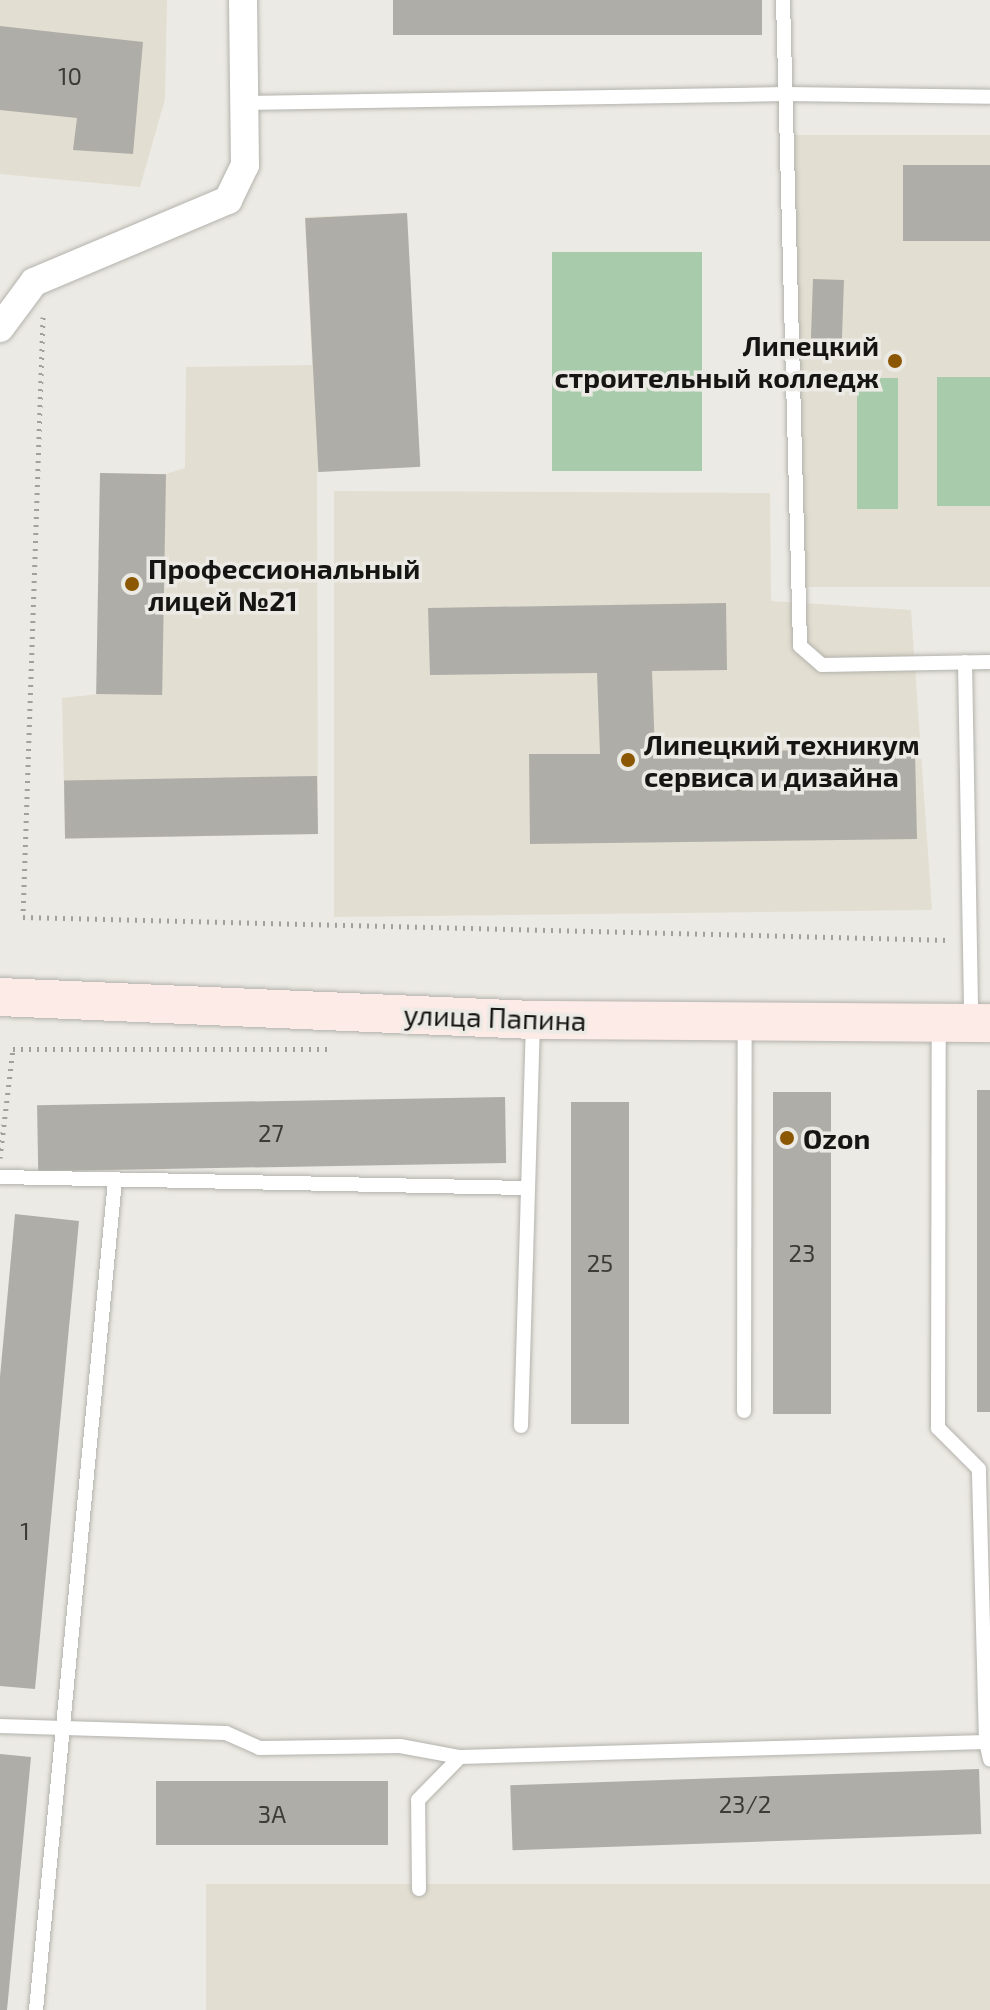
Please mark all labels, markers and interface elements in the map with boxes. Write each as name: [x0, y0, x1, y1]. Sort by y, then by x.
house number: 10: [58, 62, 82, 90]
place label: Липецкий строительный колледж: [555, 328, 879, 394]
marker: Липецкий строительный колледж: [886, 352, 904, 370]
place label: Профессиональный лицей №21: [148, 551, 420, 617]
marker: Профессиональный лицей №21: [123, 575, 141, 593]
place label: Липецкий техникум сервиса и дизайна: [644, 727, 920, 793]
marker: Липецкий техникум сервиса и дизайна: [619, 751, 637, 769]
street label: улица Папина: [403, 997, 587, 1037]
house number: 27: [258, 1119, 284, 1147]
place label: Ozon: [803, 1121, 870, 1155]
marker: Ozon: [778, 1129, 796, 1147]
house number: 23: [789, 1239, 815, 1267]
house number: 25: [587, 1249, 613, 1277]
house number: 1: [20, 1517, 30, 1545]
house number: 23/2: [719, 1790, 771, 1818]
house number: 3А: [258, 1800, 286, 1828]

